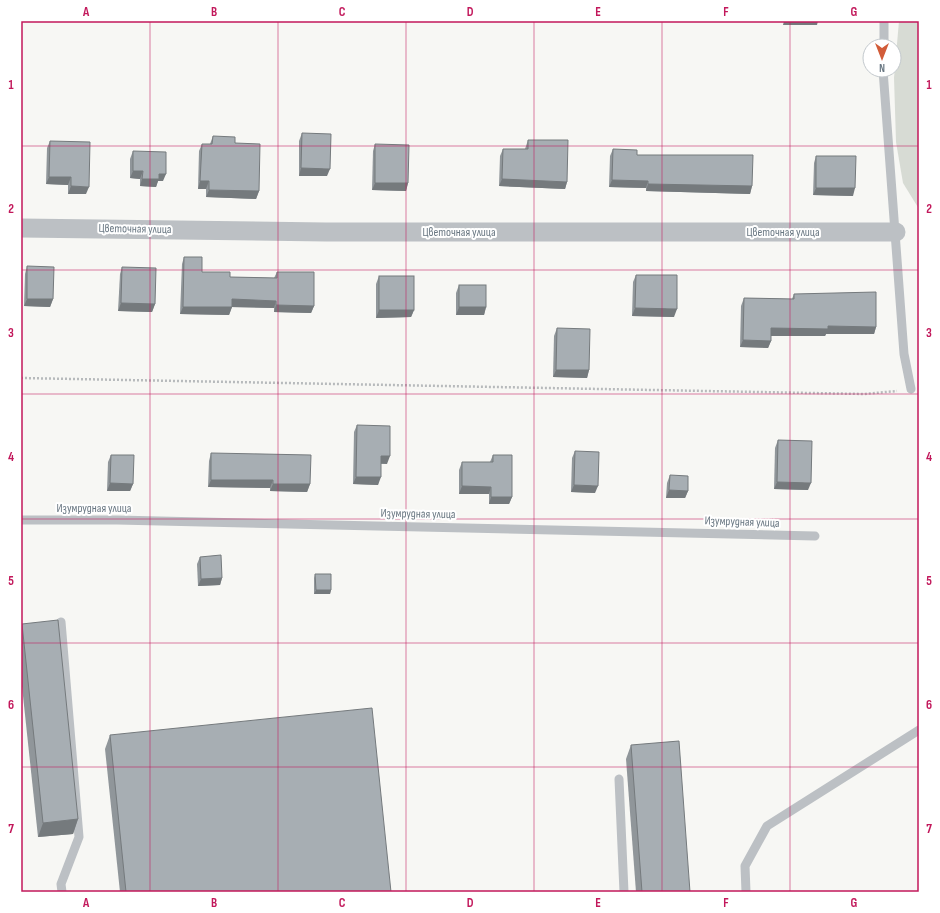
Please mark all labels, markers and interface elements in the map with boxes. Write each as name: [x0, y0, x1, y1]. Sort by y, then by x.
text: A: [82, 4, 90, 20]
text: B: [211, 4, 217, 20]
text: C: [339, 4, 346, 20]
text: D: [467, 4, 474, 20]
text: E: [595, 4, 601, 20]
text: F: [723, 4, 729, 20]
text: G: [851, 4, 858, 20]
north arrow: [862, 38, 902, 78]
text: N: [879, 61, 885, 74]
text: 1: [8, 77, 14, 93]
text: 1: [926, 77, 932, 93]
text: 2: [8, 201, 14, 217]
text: 2: [926, 201, 932, 217]
street label: Цветочная улица: [98, 221, 172, 237]
street label: Цветочная улица: [422, 225, 496, 240]
street label: Цветочная улица: [746, 225, 820, 240]
text: 3: [8, 325, 14, 341]
text: 3: [926, 325, 932, 341]
text: 4: [8, 449, 14, 465]
text: 4: [926, 449, 932, 465]
street label: Изумрудная улица: [57, 501, 132, 516]
street label: Изумрудная улица: [380, 506, 456, 522]
street label: Изумрудная улица: [704, 513, 780, 531]
text: 5: [8, 573, 14, 589]
text: 5: [926, 573, 932, 589]
text: 6: [8, 697, 14, 713]
text: 6: [926, 697, 932, 713]
text: 7: [8, 821, 14, 837]
text: 7: [926, 821, 932, 837]
text: A: [82, 895, 90, 911]
text: B: [211, 895, 217, 911]
text: C: [339, 895, 346, 911]
text: D: [467, 895, 474, 911]
text: E: [595, 895, 601, 911]
text: F: [723, 895, 729, 911]
text: G: [851, 895, 858, 911]

